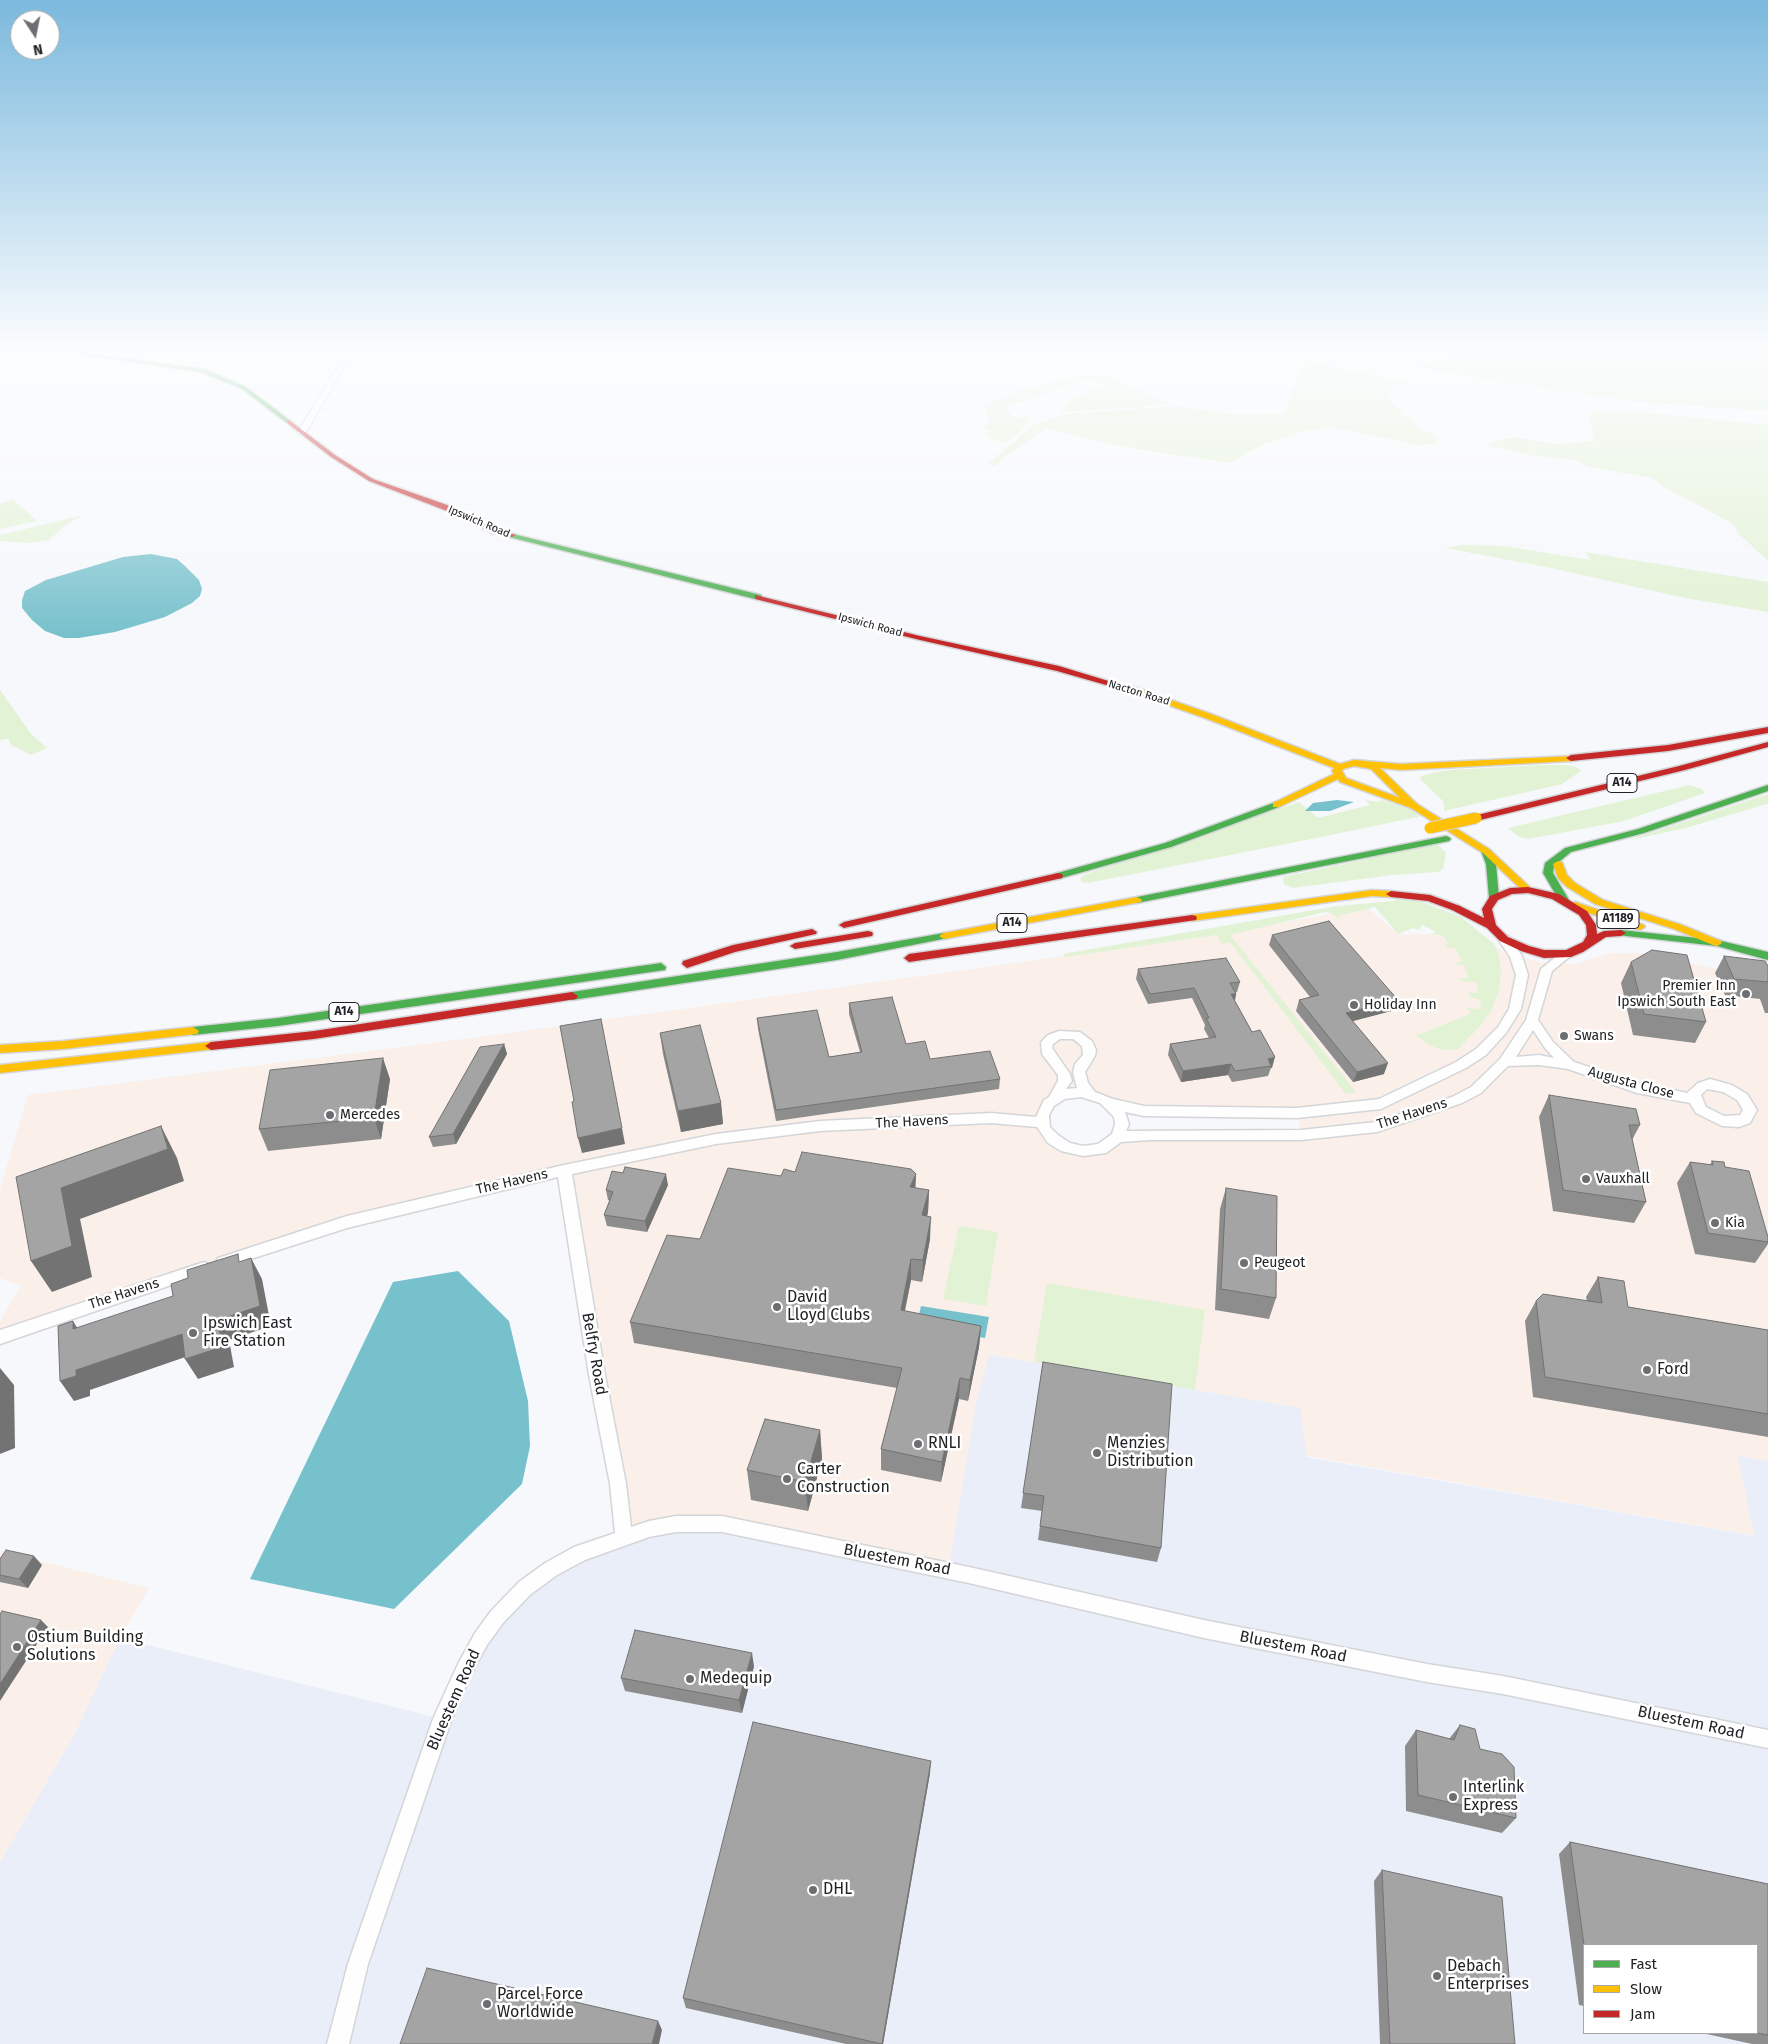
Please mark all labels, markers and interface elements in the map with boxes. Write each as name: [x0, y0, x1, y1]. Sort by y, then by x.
north arrow: [10, 10, 60, 60]
text: N: [32, 40, 44, 58]
street label: Ipswich Road: [446, 503, 512, 541]
street label: Ipswich Road: [837, 610, 903, 640]
street label: Nacton Road: [1107, 677, 1171, 709]
road number: A14: [1607, 774, 1637, 792]
road number: A1189: [1597, 910, 1639, 929]
road number: A14: [997, 914, 1027, 932]
place label: Premier Inn Ipswich South East: [1617, 978, 1736, 1010]
marker: Premier Inn Ipswich South East: [1740, 988, 1752, 1000]
place label: Holiday Inn: [1364, 997, 1437, 1013]
marker: Holiday Inn: [1348, 999, 1360, 1011]
road number: A14: [329, 1002, 359, 1022]
place label: Swans: [1574, 1028, 1614, 1044]
marker: Swans: [1558, 1030, 1570, 1042]
street label: Augusta Close: [1586, 1063, 1676, 1103]
street label: The Havens: [1375, 1095, 1449, 1133]
place label: Mercedes: [340, 1107, 400, 1123]
marker: Mercedes: [324, 1109, 336, 1121]
street label: The Havens: [875, 1112, 949, 1132]
street label: The Havens: [475, 1166, 549, 1198]
place label: Vauxhall: [1596, 1171, 1650, 1187]
marker: Vauxhall: [1580, 1173, 1592, 1185]
place label: Kia: [1725, 1215, 1745, 1231]
marker: Kia: [1709, 1217, 1721, 1229]
place label: Peugeot: [1254, 1255, 1305, 1271]
marker: Peugeot: [1238, 1257, 1250, 1269]
street label: The Havens: [87, 1275, 161, 1313]
place label: David Lloyd Clubs: [787, 1288, 870, 1326]
marker: David Lloyd Clubs: [771, 1301, 783, 1313]
street label: Belfry Road: [577, 1311, 611, 1397]
place label: Ipswich East Fire Station: [203, 1314, 292, 1352]
marker: Ipswich East Fire Station: [187, 1327, 199, 1339]
place label: Ford: [1657, 1360, 1689, 1380]
marker: Ford: [1641, 1364, 1653, 1376]
place label: RNLI: [928, 1434, 961, 1454]
place label: Menzies Distribution: [1107, 1434, 1194, 1472]
marker: RNLI: [912, 1438, 924, 1450]
marker: Menzies Distribution: [1091, 1447, 1103, 1459]
place label: Carter Construction: [797, 1460, 890, 1498]
marker: Carter Construction: [781, 1473, 793, 1485]
street label: Bluestem Road: [842, 1540, 952, 1580]
street label: Bluestem Road: [1238, 1627, 1348, 1667]
place label: Ostium Building Solutions: [27, 1628, 143, 1666]
marker: Ostium Building Solutions: [11, 1641, 23, 1653]
street label: Bluestem Road: [423, 1646, 485, 1754]
place label: Medequip: [700, 1669, 772, 1689]
marker: Medequip: [684, 1673, 696, 1685]
street label: Bluestem Road: [1636, 1702, 1746, 1744]
place label: Interlink Express: [1463, 1778, 1524, 1816]
marker: Interlink Express: [1447, 1791, 1459, 1803]
place label: DHL: [823, 1880, 852, 1900]
marker: DHL: [807, 1884, 819, 1896]
legend: [1583, 1944, 1758, 2034]
text: Fast: [1630, 1955, 1657, 1973]
place label: Debach Enterprises: [1447, 1957, 1529, 1995]
marker: Debach Enterprises: [1431, 1970, 1443, 1982]
text: Slow: [1630, 1980, 1662, 1998]
place label: Parcel Force Worldwide: [497, 1985, 583, 2023]
marker: Parcel Force Worldwide: [481, 1998, 493, 2010]
text: Jam: [1630, 2005, 1656, 2023]

